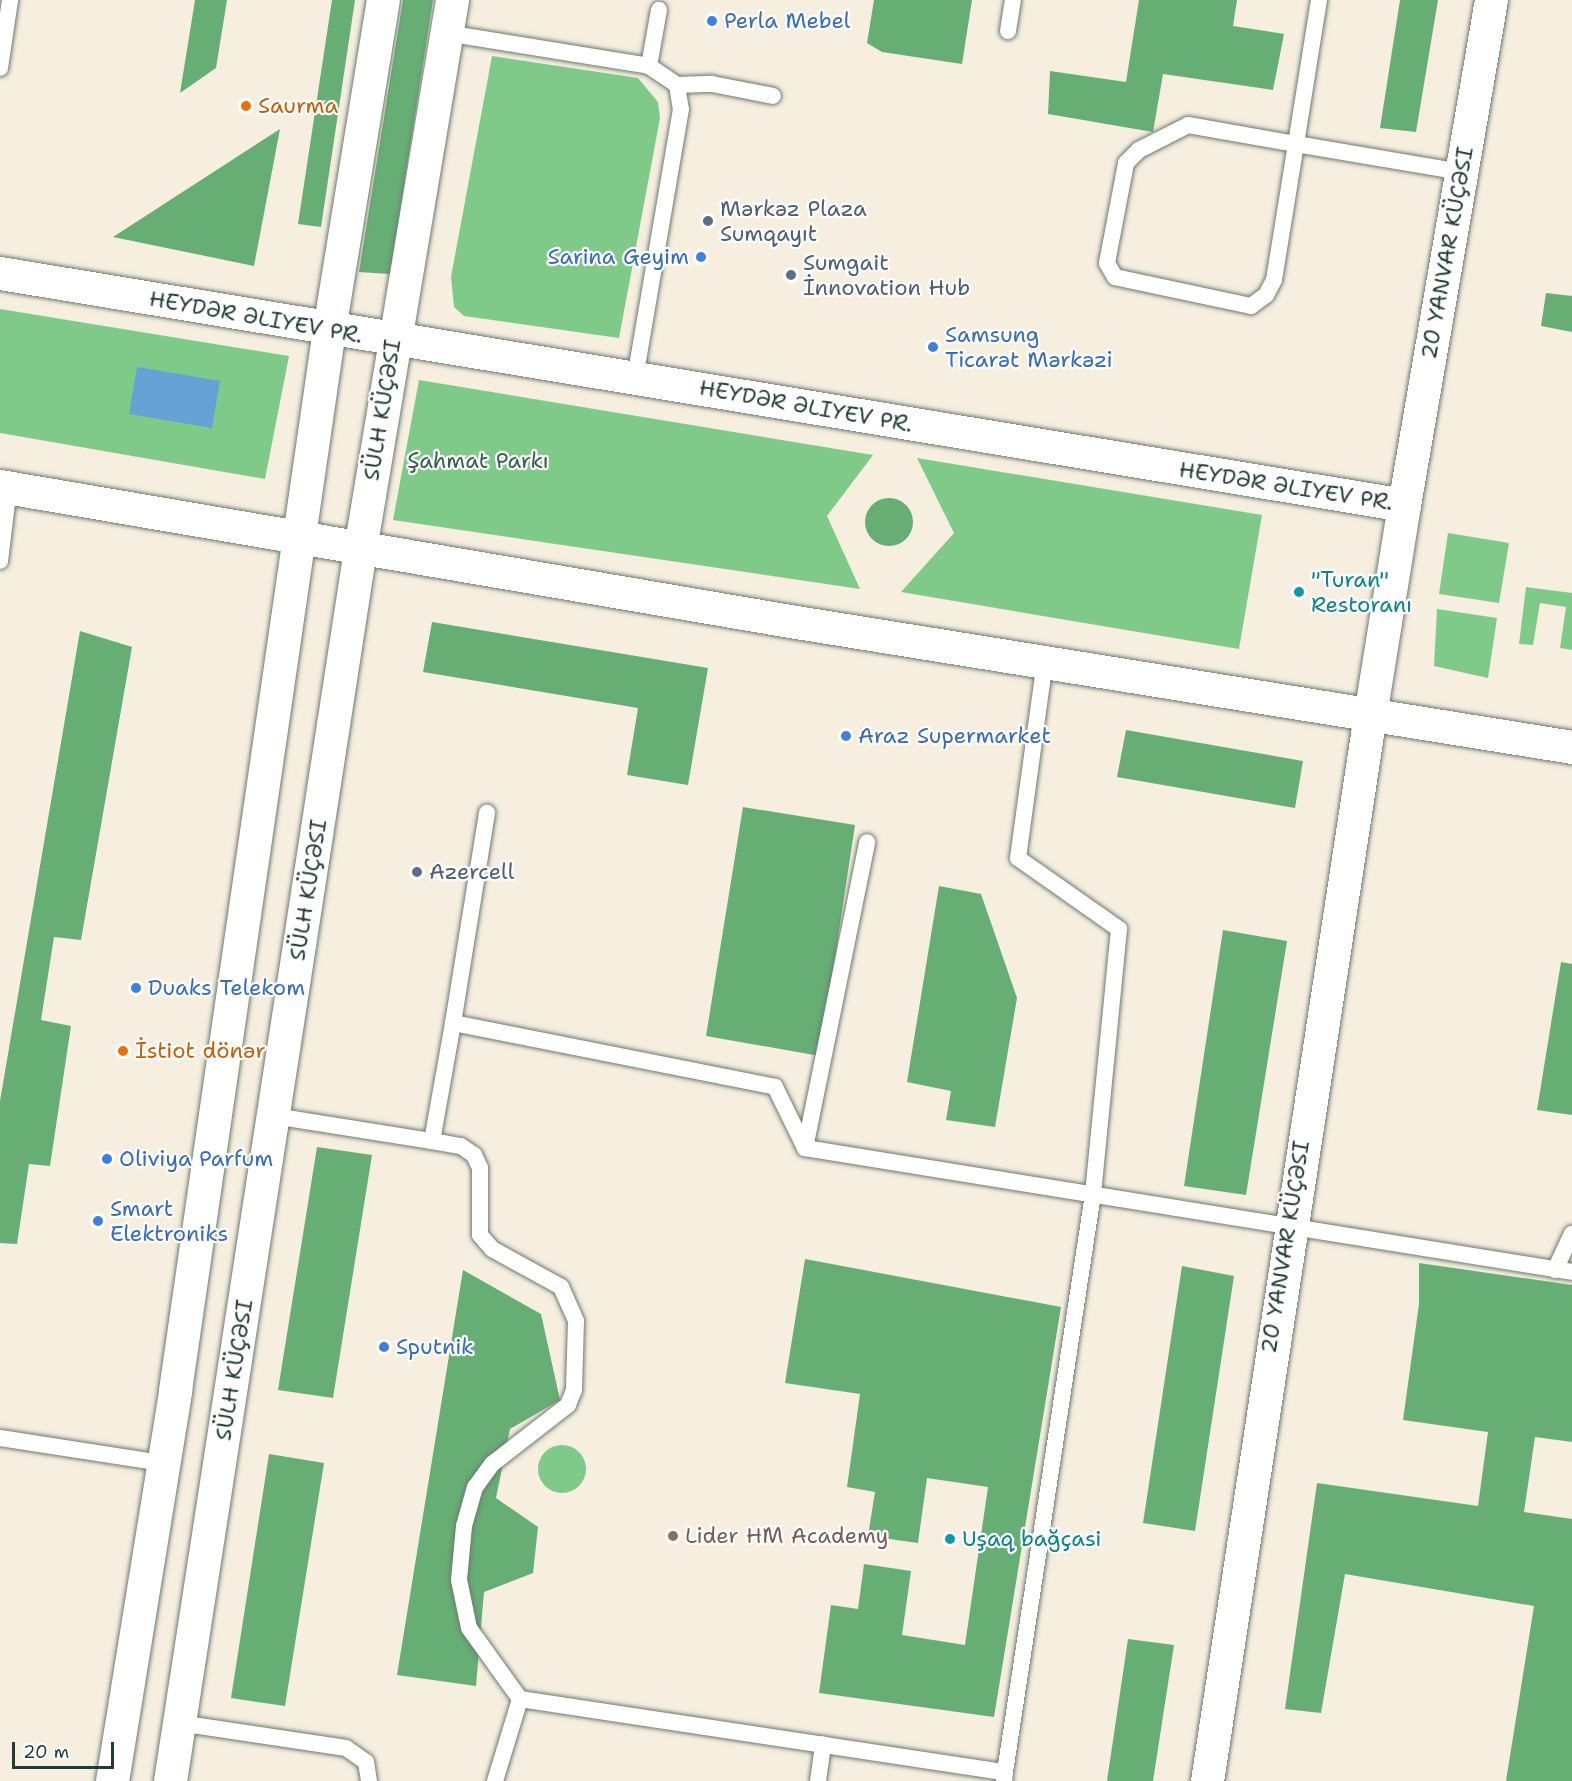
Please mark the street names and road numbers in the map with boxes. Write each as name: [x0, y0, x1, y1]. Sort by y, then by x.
street label: 20 YANVAR KÜÇƏSI: [1415, 145, 1479, 361]
street label: HEYDƏR ƏLIYEV PR.: [147, 285, 365, 349]
street label: SÜLH KÜÇƏSI: [358, 338, 406, 482]
street label: HEYDƏR ƏLIYEV PR.: [697, 374, 915, 438]
street label: HEYDƏR ƏLIYEV PR.: [1177, 456, 1395, 516]
street label: SÜLH KÜÇƏSI: [284, 818, 332, 962]
street label: 20 YANVAR KÜÇƏSI: [1255, 1139, 1315, 1355]
street label: SÜLH KÜÇƏSI: [210, 1298, 258, 1442]

